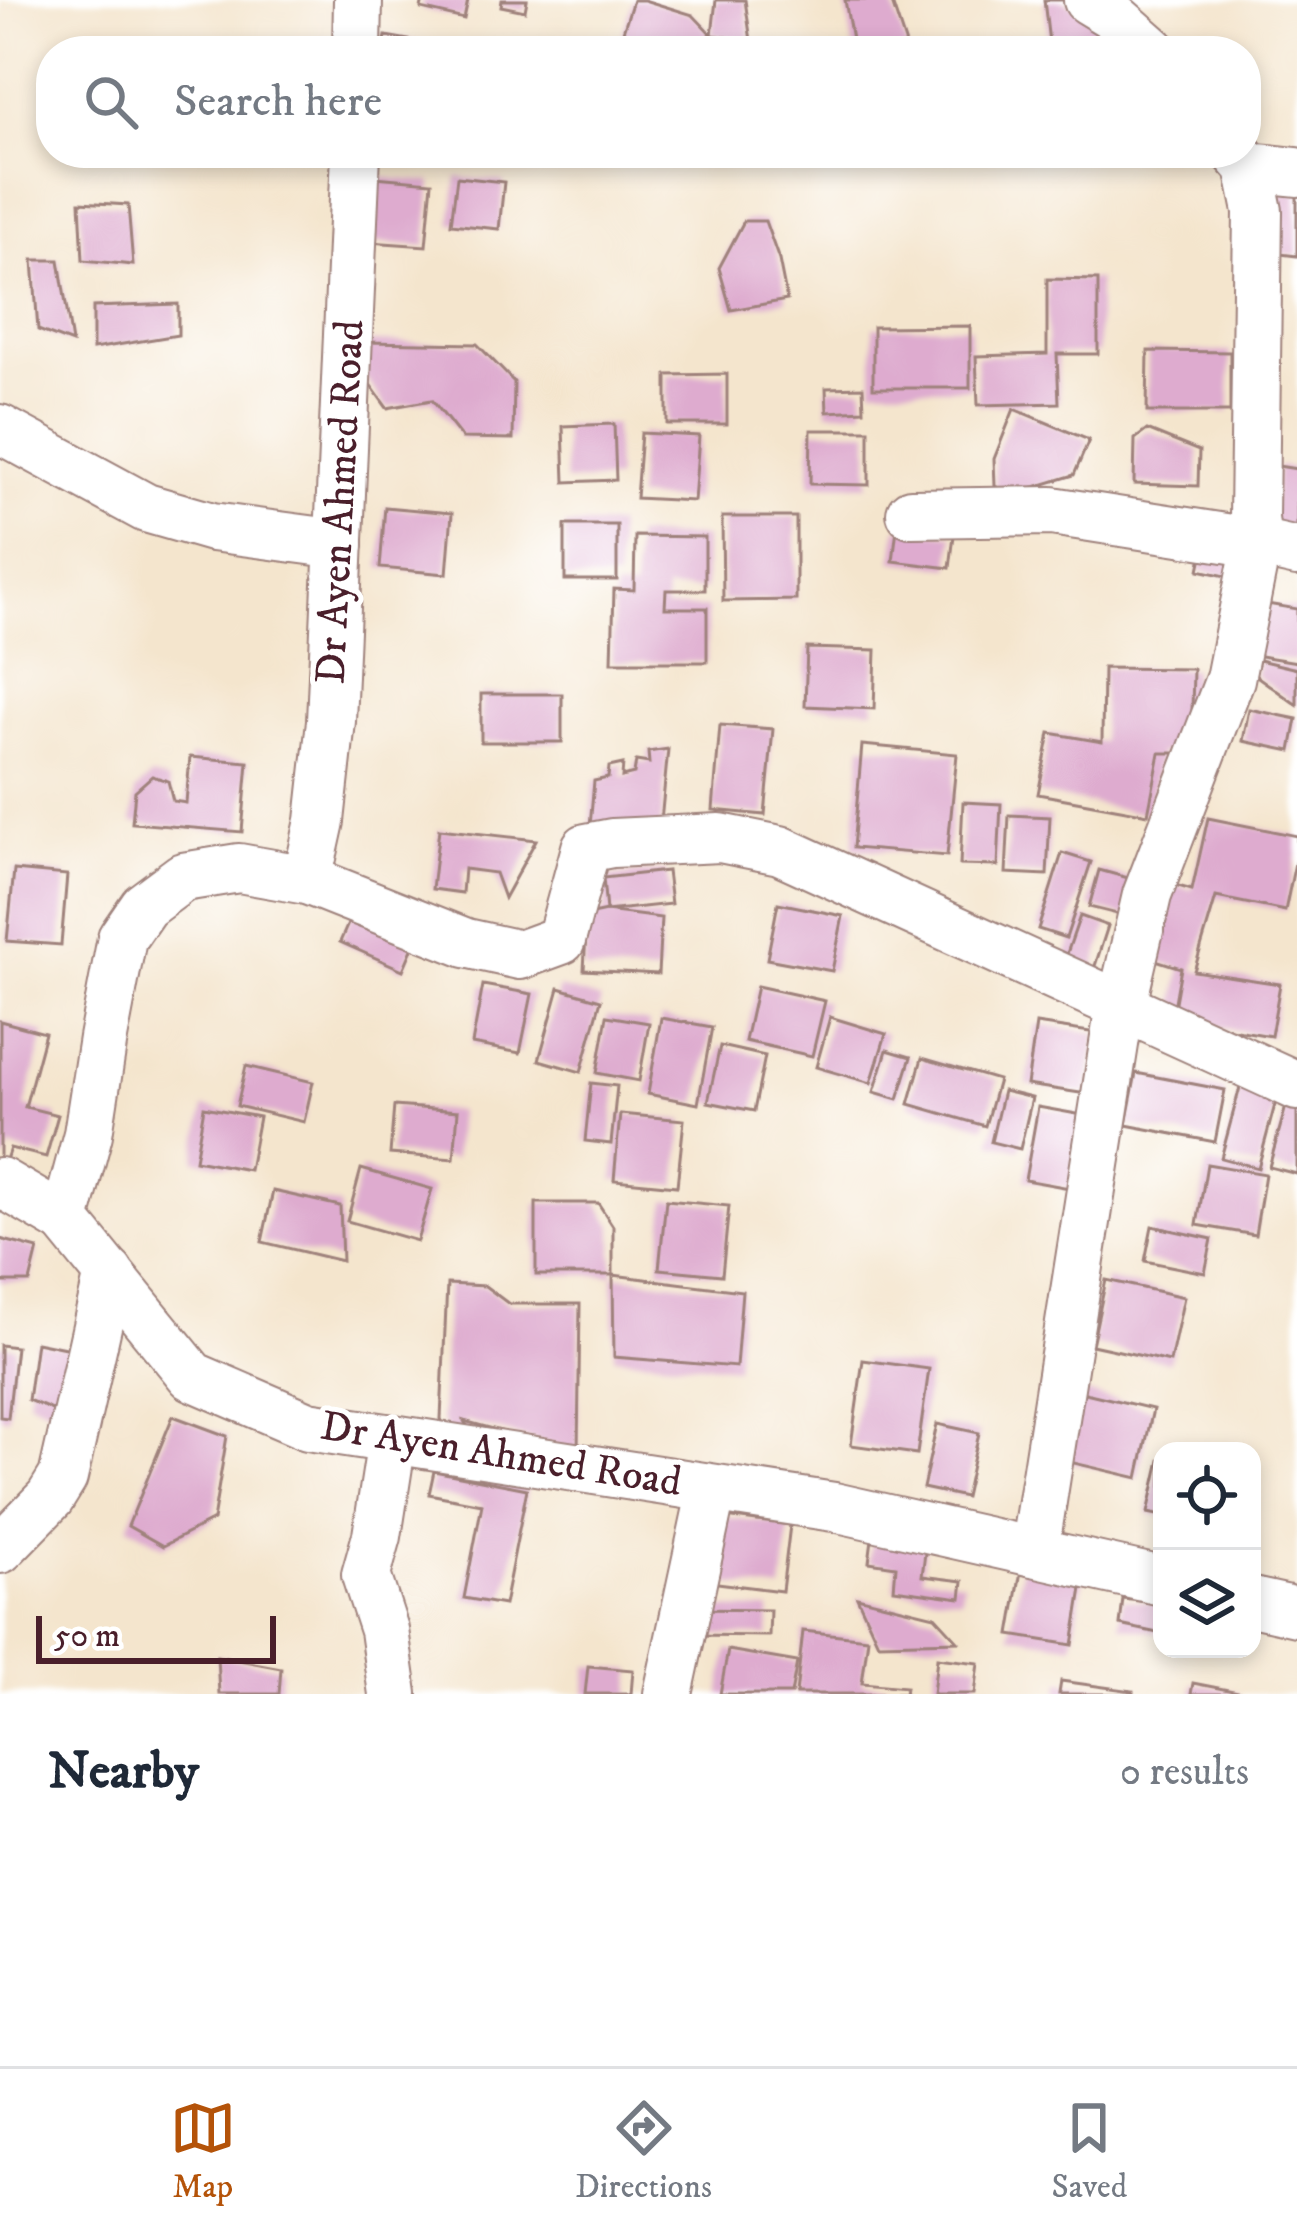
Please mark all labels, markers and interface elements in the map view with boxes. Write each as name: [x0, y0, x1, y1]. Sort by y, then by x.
search box: [36, 36, 1261, 168]
icon: search: [78, 69, 144, 135]
text: Search here: [174, 74, 382, 130]
street label: Dr Ayen Ahmed Road: [305, 319, 377, 685]
street label: Dr Ayen Ahmed Road: [317, 1401, 685, 1509]
map controls: [1153, 1442, 1261, 1658]
button: locate: [1153, 1442, 1261, 1550]
button: layers: [1153, 1550, 1261, 1658]
scale bar: [36, 1610, 276, 1663]
text: 50 m: [54, 1616, 120, 1657]
text: Nearby: [48, 1740, 199, 1804]
text: 0 results: [1120, 1748, 1249, 1797]
tab: Map: [170, 2095, 236, 2208]
tab: Directions: [575, 2095, 712, 2208]
tab: Saved: [1051, 2095, 1127, 2208]

